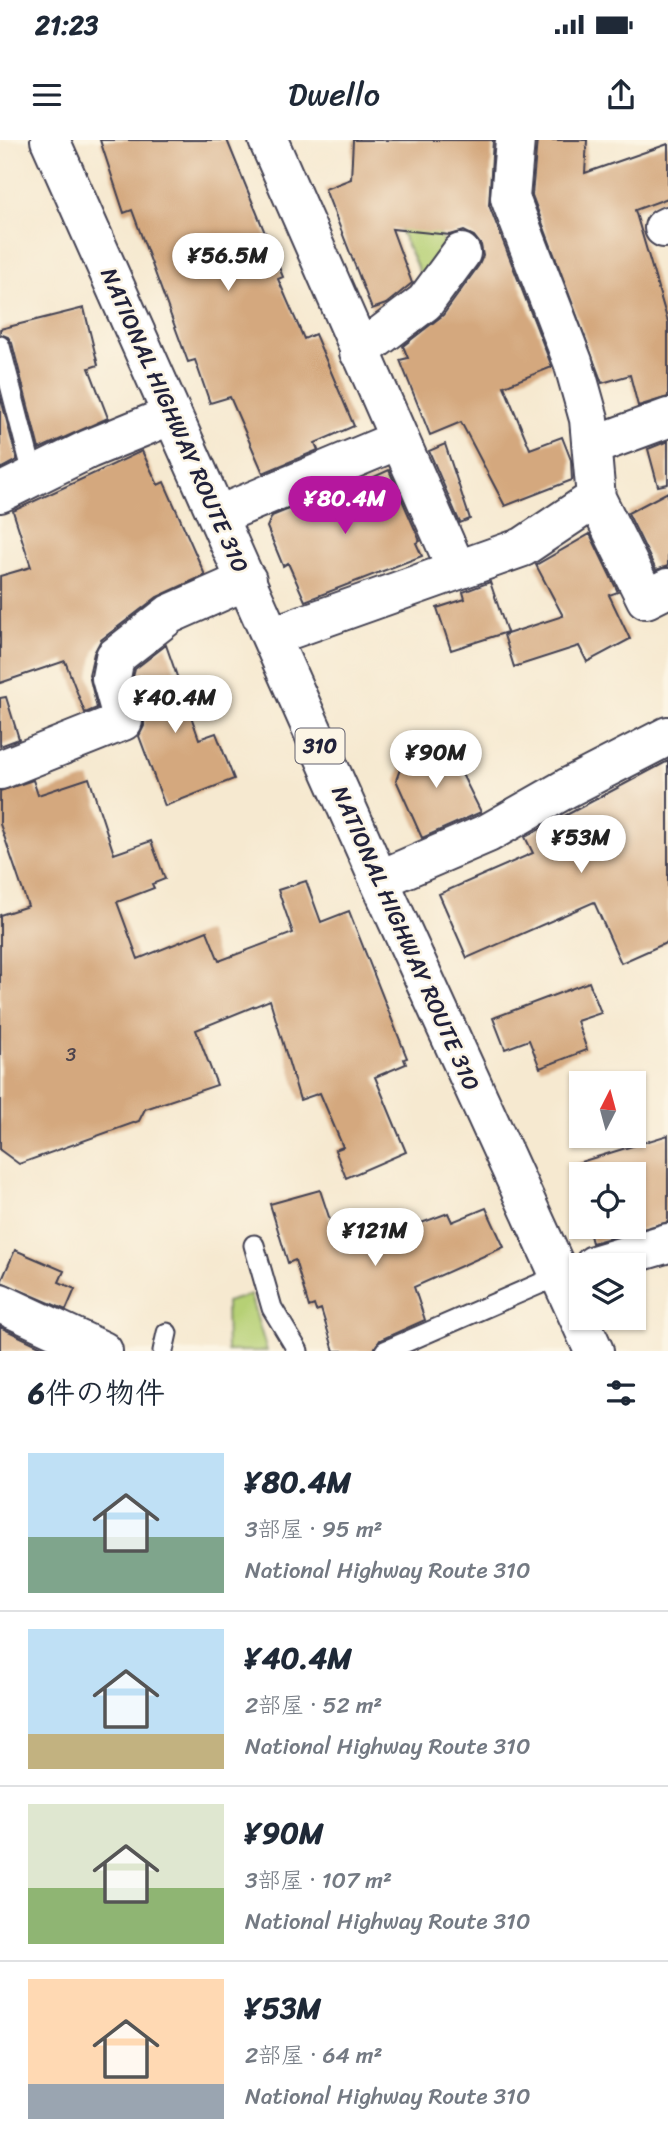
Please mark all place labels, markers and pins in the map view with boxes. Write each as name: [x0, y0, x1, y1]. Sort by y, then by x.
pin: ¥56.5M: [171, 234, 285, 293]
pin: ¥80.4M: [288, 476, 402, 536]
pin: ¥40.4M: [118, 676, 232, 735]
pin: ¥90M: [395, 730, 477, 790]
pin: ¥53M: [540, 816, 622, 875]
pin: ¥121M: [326, 1208, 424, 1268]

